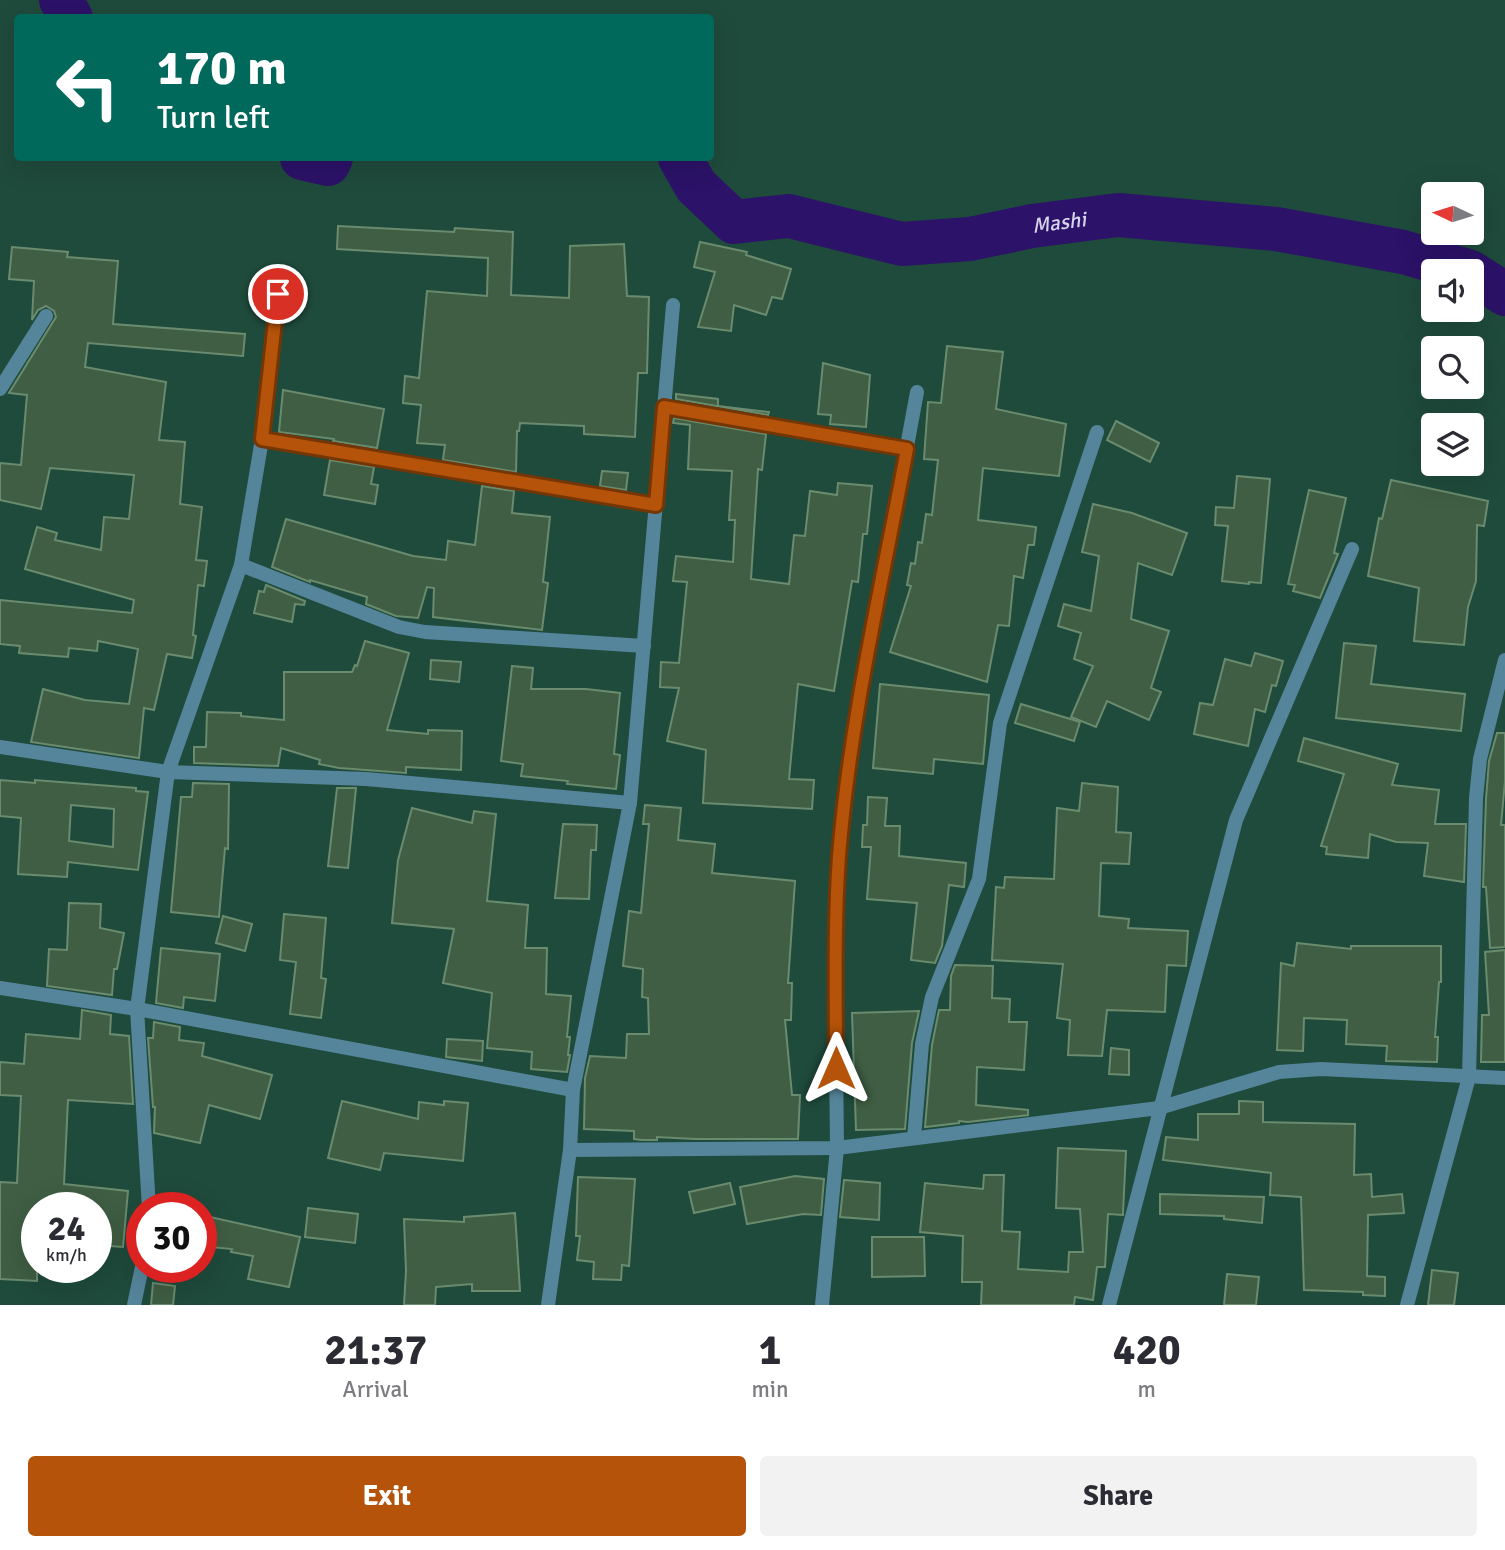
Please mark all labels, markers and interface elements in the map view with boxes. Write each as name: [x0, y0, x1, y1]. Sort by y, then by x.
text: 170 m: [157, 38, 287, 98]
icon: left: [42, 42, 133, 133]
text: Turn left: [157, 98, 270, 137]
north arrow: [1421, 182, 1484, 245]
map controls: [1421, 182, 1484, 476]
water label: Mashi: [1031, 206, 1090, 239]
button: sound: [1421, 259, 1484, 322]
pin: [248, 264, 308, 324]
icon: arrive: [259, 275, 297, 313]
button: search: [1421, 336, 1484, 399]
button: layers: [1421, 413, 1484, 476]
position arrow: [799, 1031, 873, 1105]
speed limit sign: 30: [126, 1192, 217, 1283]
text: 24: [48, 1207, 85, 1250]
text: km/h: [46, 1244, 87, 1266]
text: 21:37: [324, 1325, 427, 1376]
text: 1: [759, 1325, 781, 1376]
text: 420: [1113, 1325, 1181, 1376]
text: Arrival: [343, 1375, 409, 1404]
text: min: [751, 1375, 789, 1404]
text: m: [1138, 1375, 1156, 1404]
button: Exit: [28, 1456, 746, 1536]
button: Share: [760, 1456, 1477, 1536]

